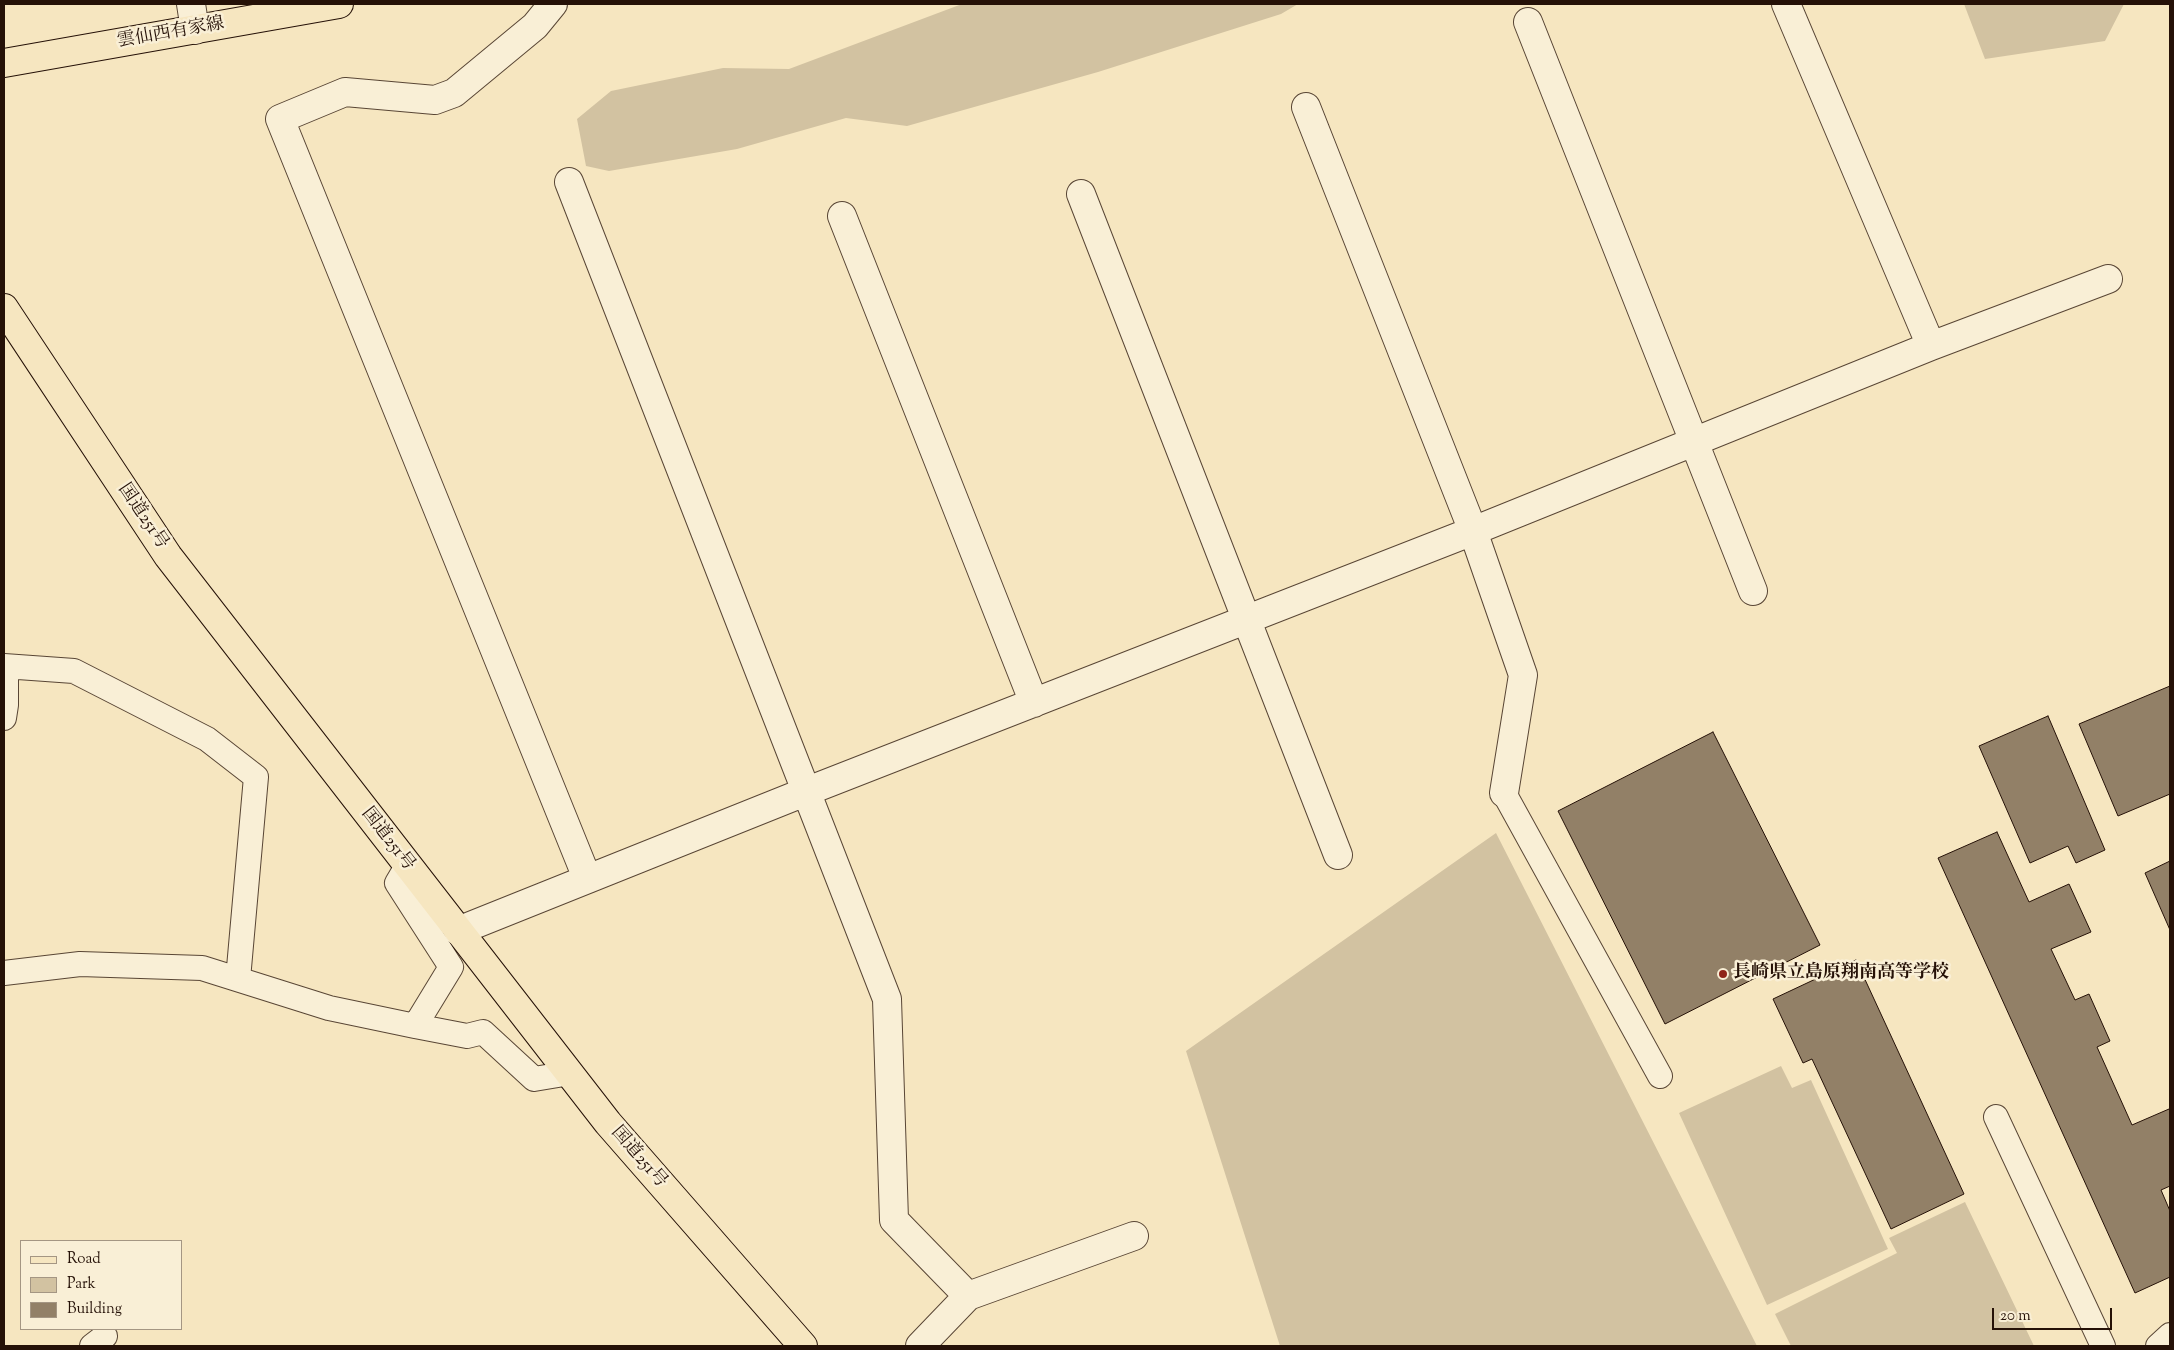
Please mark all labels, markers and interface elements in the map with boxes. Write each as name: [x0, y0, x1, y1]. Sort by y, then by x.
street label: 雲仙西有家線: [116, 14, 226, 54]
street label: 国道251号: [112, 480, 172, 554]
street label: 国道251号: [355, 804, 419, 876]
place label: 長崎県立島原翔南高等学校: [1733, 963, 1949, 985]
marker: 長崎県立島原翔南高等学校: [1717, 968, 1729, 980]
street label: 国道251号: [605, 1123, 671, 1193]
legend: [20, 1240, 182, 1330]
text: Road: [67, 1249, 101, 1270]
text: Park: [67, 1274, 96, 1295]
scale bar: [1994, 1298, 2114, 1330]
text: Building: [67, 1299, 122, 1320]
text: 20 m: [2000, 1306, 2031, 1327]

